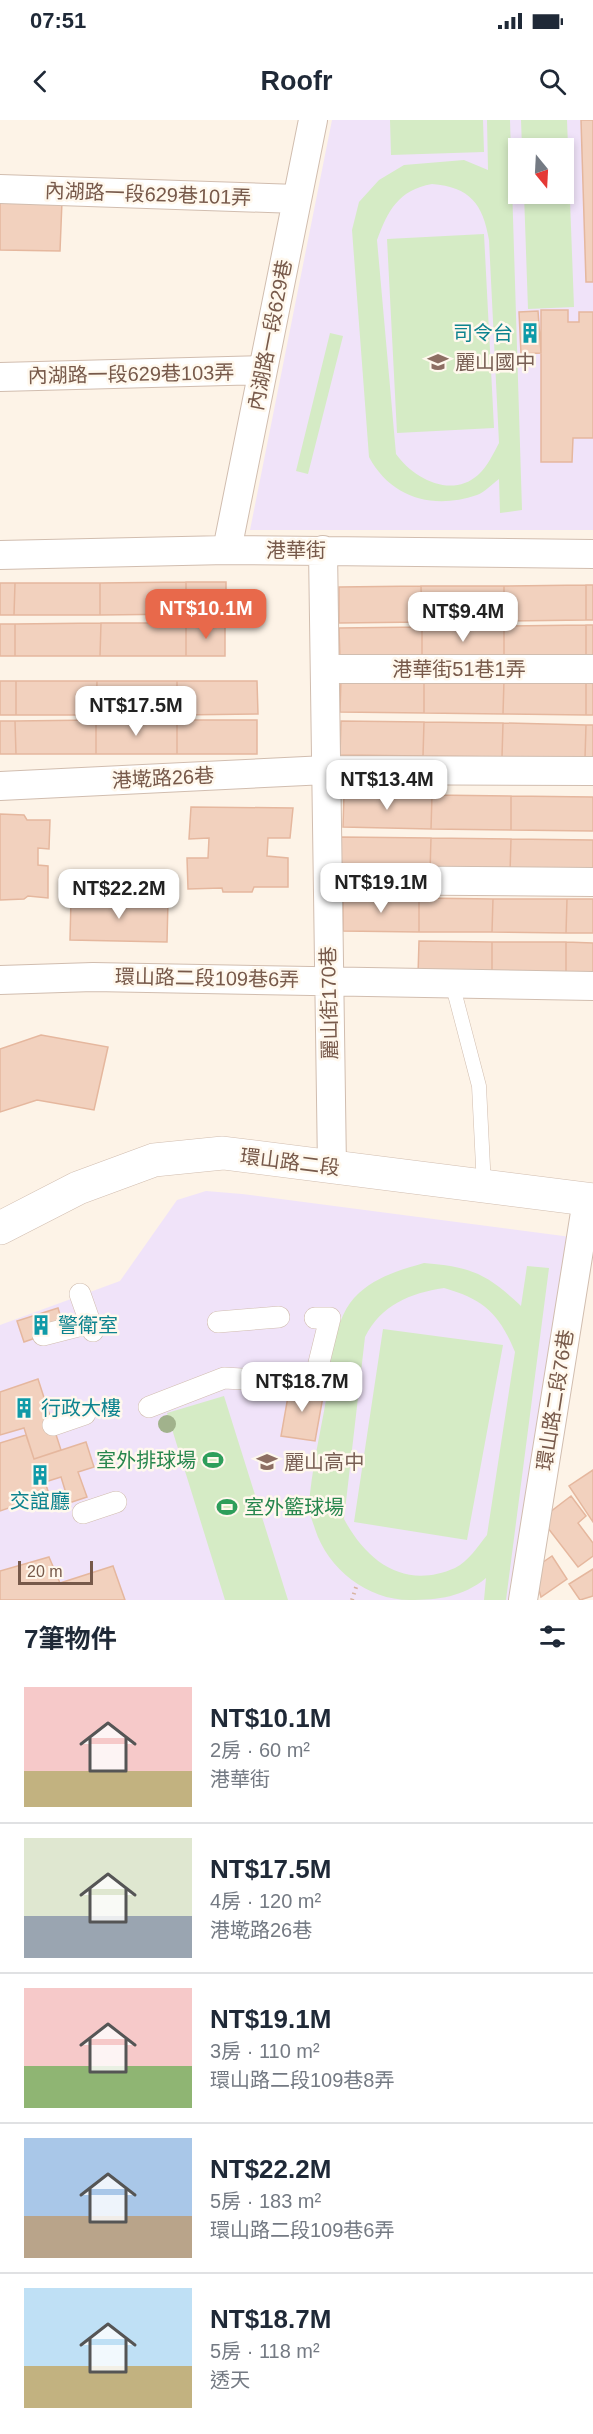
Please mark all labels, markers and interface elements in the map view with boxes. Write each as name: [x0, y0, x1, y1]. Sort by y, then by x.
text: 07:51: [30, 8, 86, 33]
icon: back: [24, 65, 57, 98]
icon: search: [536, 65, 569, 98]
text: Roofr: [261, 66, 332, 96]
north arrow: [508, 138, 574, 204]
map controls: [508, 138, 574, 204]
street label: 內湖路一段629巷101弄: [44, 179, 252, 209]
street label: 內湖路一段629巷: [245, 258, 295, 412]
building icon: 司令台: [518, 321, 542, 345]
place label: 司令台: [453, 322, 513, 344]
school or university icon: 麗山國中: [426, 350, 450, 374]
place label: 麗山國中: [455, 351, 535, 373]
street label: 內湖路一段629巷103弄: [27, 361, 235, 387]
street label: 港華街: [266, 539, 326, 561]
pin: NT$10.1M: [144, 589, 268, 640]
pin: NT$9.4M: [408, 592, 518, 643]
text: NT$10.1M: [159, 597, 253, 619]
text: NT$9.4M: [422, 600, 504, 622]
street label: 港華街51巷1弄: [392, 658, 526, 680]
pin: NT$17.5M: [74, 686, 198, 737]
text: NT$17.5M: [89, 694, 183, 716]
pin: NT$13.4M: [325, 760, 449, 811]
street label: 港墘路26巷: [111, 764, 215, 792]
text: NT$13.4M: [340, 768, 434, 790]
pin: NT$19.1M: [319, 863, 443, 914]
pin: NT$22.2M: [57, 869, 181, 920]
text: NT$19.1M: [334, 871, 428, 893]
text: NT$22.2M: [72, 877, 166, 899]
street label: 麗山街170巷: [317, 946, 341, 1060]
street label: 環山路二段109巷6弄: [115, 965, 299, 991]
street label: 環山路二段: [239, 1145, 341, 1179]
building icon: 警衛室: [29, 1313, 53, 1337]
place label: 警衛室: [58, 1314, 118, 1336]
street label: 環山路二段76巷: [533, 1328, 577, 1472]
pin: NT$18.7M: [240, 1362, 364, 1413]
text: NT$18.7M: [255, 1370, 349, 1392]
building icon: 行政大樓: [12, 1396, 36, 1420]
place label: 行政大樓: [41, 1397, 121, 1419]
sports icon: 室外排球場: [201, 1448, 225, 1472]
place label: 室外排球場: [96, 1449, 196, 1471]
school or university icon: 麗山高中: [255, 1450, 279, 1474]
place label: 麗山高中: [284, 1451, 364, 1473]
building icon: 交誼廳: [28, 1463, 52, 1487]
place label: 交誼廳: [10, 1490, 70, 1512]
sports icon: 室外籃球場: [215, 1495, 239, 1519]
place label: 室外籃球場: [244, 1496, 344, 1518]
scale bar: [18, 1558, 93, 1586]
text: 20 m: [27, 1563, 63, 1580]
icon: filters: [536, 1620, 569, 1653]
text: 7筆物件: [24, 1624, 116, 1654]
text: NT$10.1M: [210, 1703, 331, 1733]
icon: home: [72, 1711, 144, 1783]
text: 2房 · 60 m²: [210, 1739, 310, 1761]
text: 港華街: [210, 1768, 270, 1790]
text: NT$17.5M: [210, 1854, 331, 1884]
icon: home: [72, 1862, 144, 1934]
text: 4房 · 120 m²: [210, 1890, 321, 1912]
text: 港墘路26巷: [210, 1919, 312, 1941]
text: NT$19.1M: [210, 2004, 331, 2034]
icon: home: [72, 2012, 144, 2084]
text: 3房 · 110 m²: [210, 2040, 320, 2062]
text: 環山路二段109巷8弄: [210, 2069, 395, 2091]
text: NT$22.2M: [210, 2154, 331, 2184]
icon: home: [72, 2162, 144, 2234]
text: 5房 · 183 m²: [210, 2190, 321, 2212]
text: 環山路二段109巷6弄: [210, 2219, 395, 2241]
text: NT$18.7M: [210, 2304, 331, 2334]
icon: home: [72, 2312, 144, 2384]
text: 5房 · 118 m²: [210, 2340, 320, 2362]
text: 透天: [210, 2369, 250, 2391]

